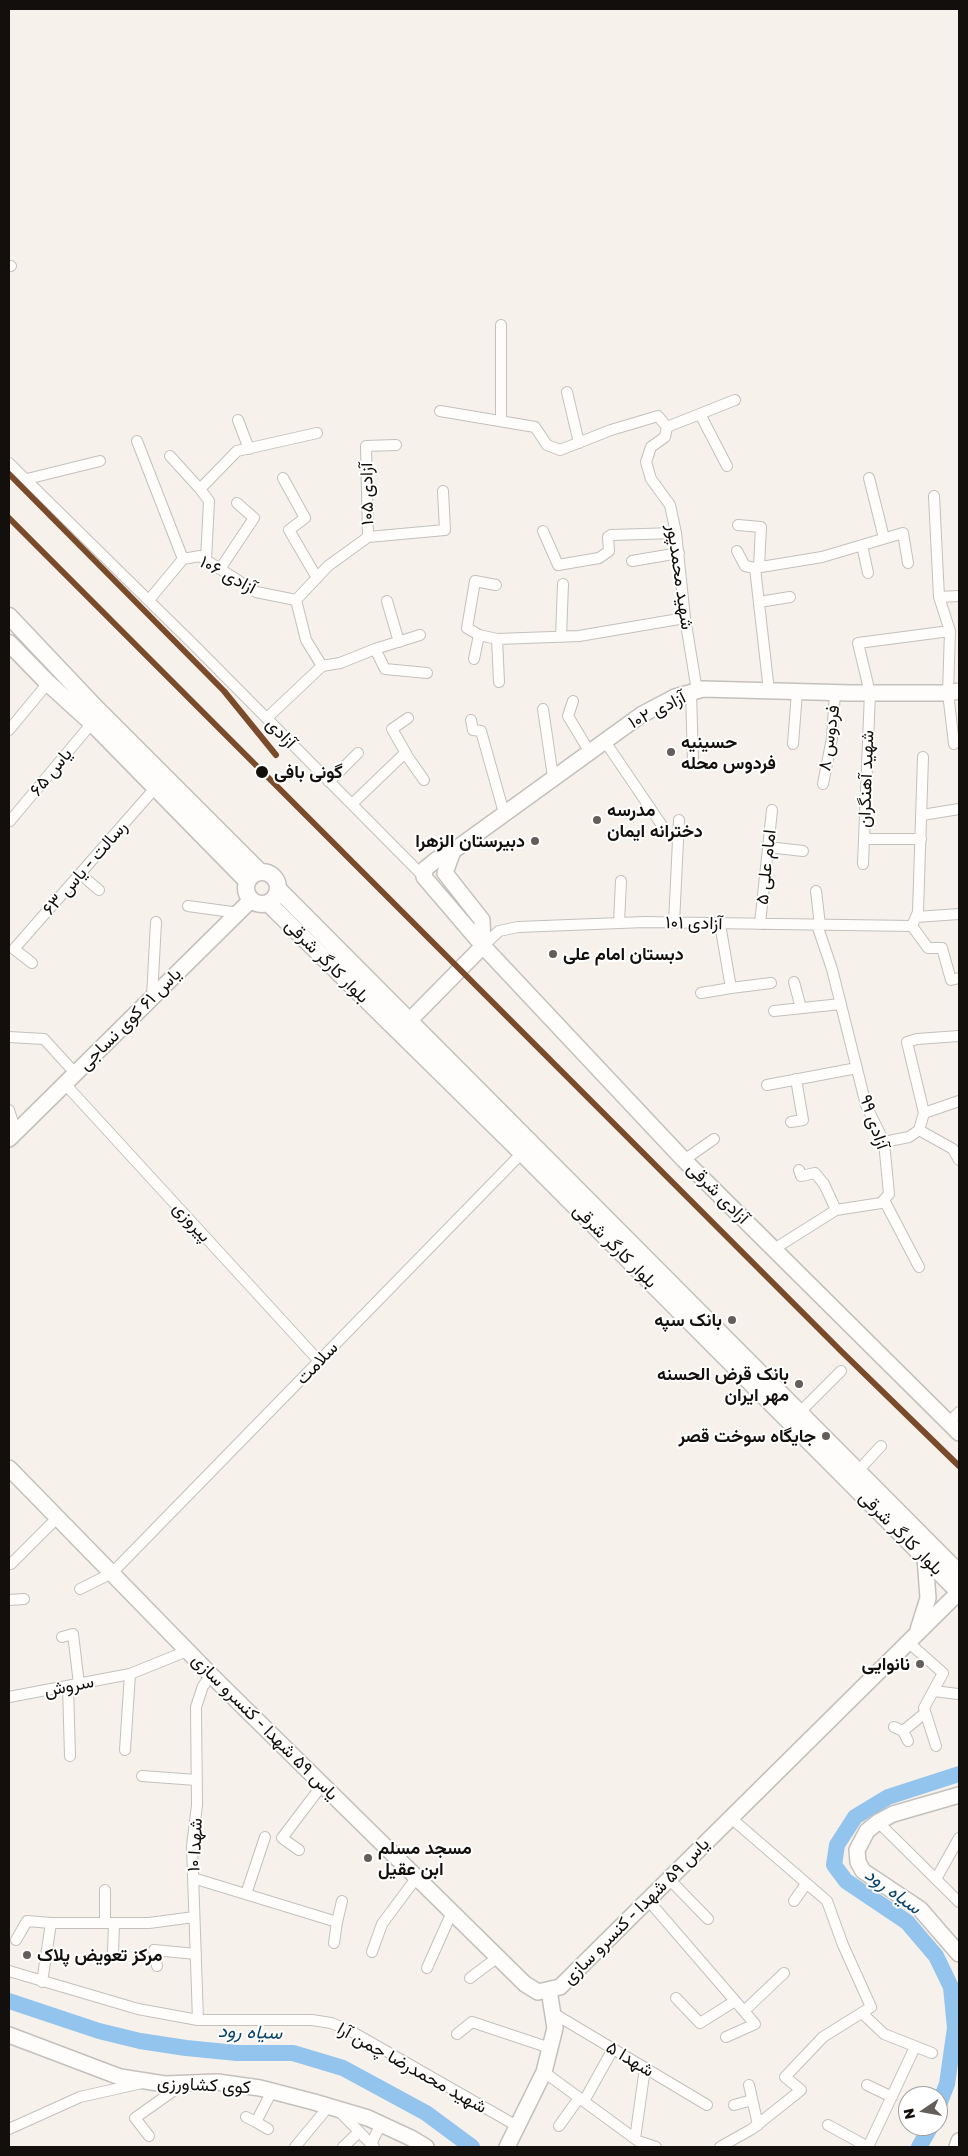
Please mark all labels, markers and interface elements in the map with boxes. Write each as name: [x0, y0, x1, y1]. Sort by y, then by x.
street label: آزادی ۱۰۵: [356, 463, 378, 525]
street label: شهید محمدپور: [662, 523, 698, 631]
street label: آزادی ۱۰۶: [196, 551, 260, 599]
street label: آزادی ۱۰۲: [625, 686, 689, 734]
street label: فردوس ۸: [814, 703, 844, 773]
street label: آزادی: [261, 713, 301, 753]
street label: شهید آهنگران: [854, 730, 878, 828]
place label: حسینیه فردوس محله: [681, 731, 776, 774]
street label: یاس ۶۵: [25, 744, 77, 800]
marker: حسینیه فردوس محله: [665, 746, 677, 758]
place label: گونی بافی: [274, 761, 343, 783]
marker: گونی بافی: [254, 764, 270, 780]
place label: مدرسه دخترانه ایمان: [607, 799, 703, 842]
marker: مدرسه دخترانه ایمان: [591, 814, 603, 826]
street label: رسالت - یاس ۶۳: [38, 816, 132, 920]
street label: امام علی ۵: [751, 828, 781, 906]
place label: دبیرستان الزهرا: [415, 830, 525, 852]
marker: دبیرستان الزهرا: [529, 835, 541, 847]
street label: آزادی ۱۰۱: [665, 912, 723, 934]
street label: بلوار کارگر شرقی: [280, 914, 374, 1008]
place label: دبستان امام علی: [563, 943, 684, 965]
marker: دبستان امام علی: [547, 948, 559, 960]
street label: یاس ۶۱ کوی نساجی: [74, 963, 186, 1075]
street label: آزادی ٩٩: [855, 1092, 893, 1152]
street label: آزادی شرقی: [682, 1157, 754, 1229]
street label: پیروزی: [168, 1197, 216, 1247]
street label: بلوار کارگر شرقی: [568, 1199, 662, 1293]
place label: بانک سپه: [654, 1309, 722, 1331]
marker: بانک سپه: [726, 1314, 738, 1326]
street label: سلامت: [291, 1337, 343, 1389]
place label: بانک قرض الحسنه مهر ایران: [657, 1363, 789, 1406]
marker: بانک قرض الحسنه مهر ایران: [793, 1378, 805, 1390]
place label: جایگاه سوخت قصر: [678, 1425, 816, 1447]
marker: جایگاه سوخت قصر: [820, 1430, 832, 1442]
street label: بلوار کارگر شرقی: [854, 1486, 948, 1580]
street label: یاس ۵۹ شهدا - کنسرو سازی: [187, 1649, 343, 1805]
place label: نانوایی: [862, 1653, 910, 1675]
marker: نانوایی: [914, 1658, 926, 1670]
street label: سروش: [42, 1671, 96, 1701]
street label: شهدا ۱۰: [183, 1817, 207, 1873]
street label: یاس ۵۹ شهدا - کنسرو سازی: [558, 1833, 714, 1989]
place label: مسجد مسلم ابن عقیل: [378, 1837, 472, 1880]
marker: مسجد مسلم ابن عقیل: [362, 1852, 374, 1864]
water label: سیاه رود: [860, 1863, 926, 1919]
place label: مرکز تعویض پلاک: [37, 1944, 162, 1966]
marker: مرکز تعویض پلاک: [21, 1949, 33, 1961]
street label: شهید محمدرضا چمن آرا: [333, 2018, 491, 2118]
water label: سیاه رود: [218, 2019, 282, 2045]
street label: شهدا ۵: [602, 2036, 658, 2082]
street label: کوی کشاورزی: [157, 2072, 251, 2098]
north arrow: [898, 2086, 948, 2136]
text: N: [899, 2107, 918, 2121]

